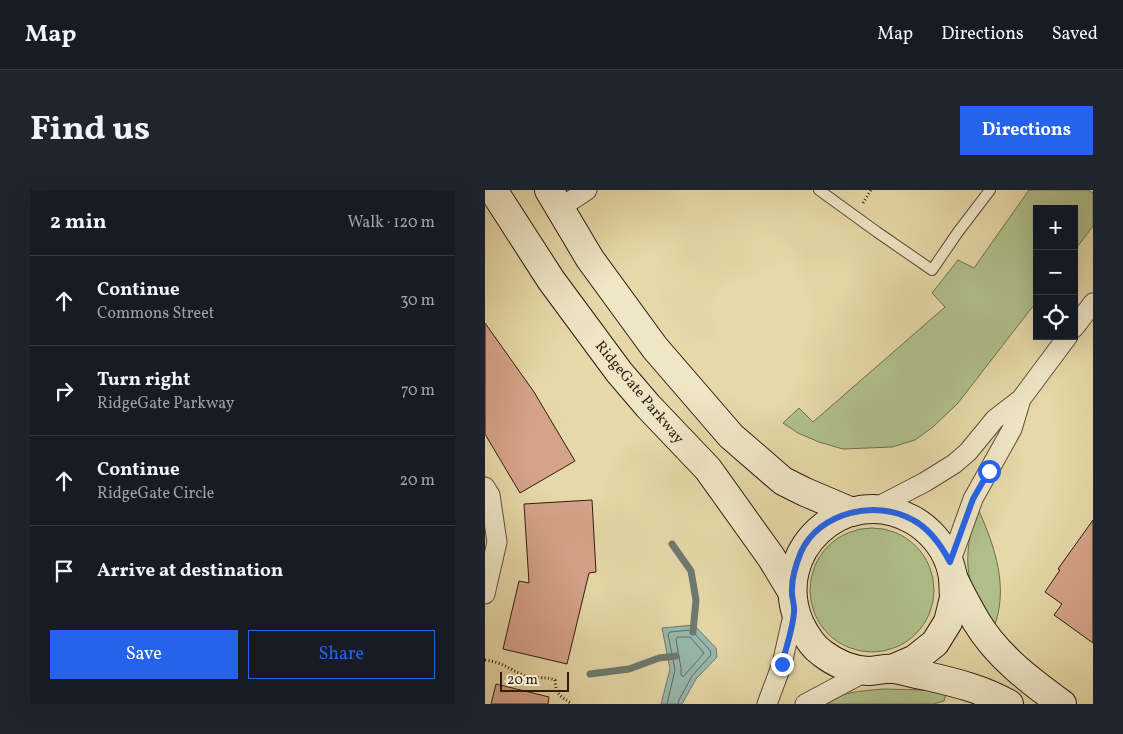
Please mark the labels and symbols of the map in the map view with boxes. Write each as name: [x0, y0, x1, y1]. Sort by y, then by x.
street label: RidgeGate Parkway: [589, 337, 688, 449]
route start: [978, 460, 1001, 483]
route end: [771, 653, 794, 676]
scale bar: [500, 669, 569, 692]

